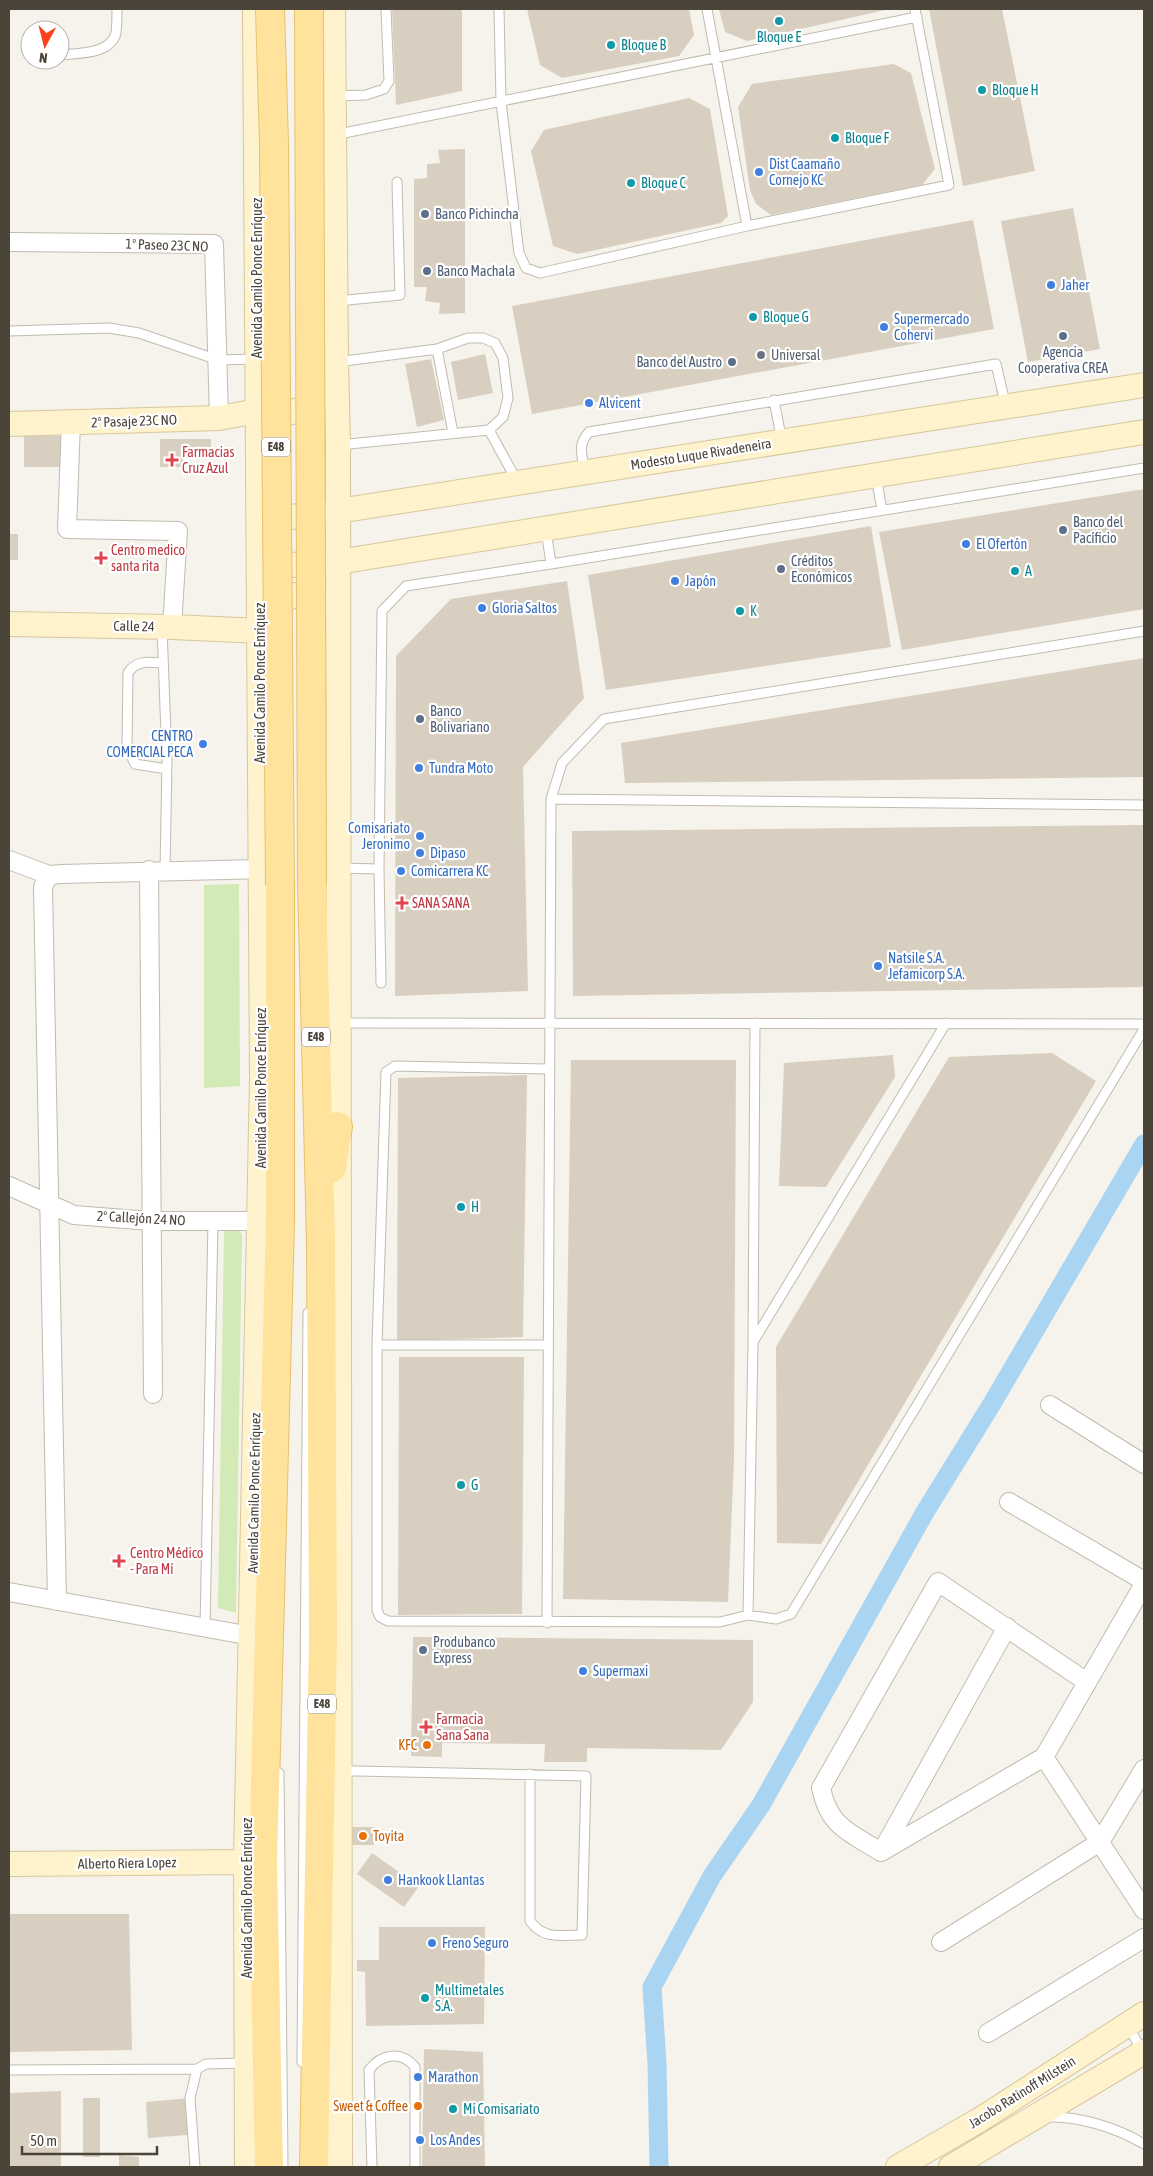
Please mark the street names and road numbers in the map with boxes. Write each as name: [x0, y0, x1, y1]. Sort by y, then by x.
street label: Avenida Camilo Ponce Enríquez: [249, 198, 265, 358]
street label: 1° Paseo 23C NO: [125, 236, 209, 254]
street label: 2º Pasaje 23C NO: [91, 412, 177, 430]
street label: Modesto Luque Rivadeneira: [630, 435, 772, 473]
road number: E48: [262, 438, 290, 457]
street label: Avenida Camilo Ponce Enríquez: [252, 603, 268, 763]
street label: Calle 24: [113, 618, 155, 634]
street label: Avenida Camilo Ponce Enríquez: [253, 1008, 269, 1168]
road number: E48: [302, 1028, 330, 1046]
street label: 2° Callejón 24 NO: [96, 1208, 186, 1228]
street label: Avenida Camilo Ponce Enríquez: [245, 1413, 263, 1573]
road number: E48: [308, 1695, 336, 1714]
street label: Avenida Camilo Ponce Enríquez: [239, 1818, 255, 1978]
street label: Alberto Riera Lopez: [77, 1854, 177, 1872]
street label: Jacobo Ratinoff Milstein: [966, 2053, 1078, 2131]

